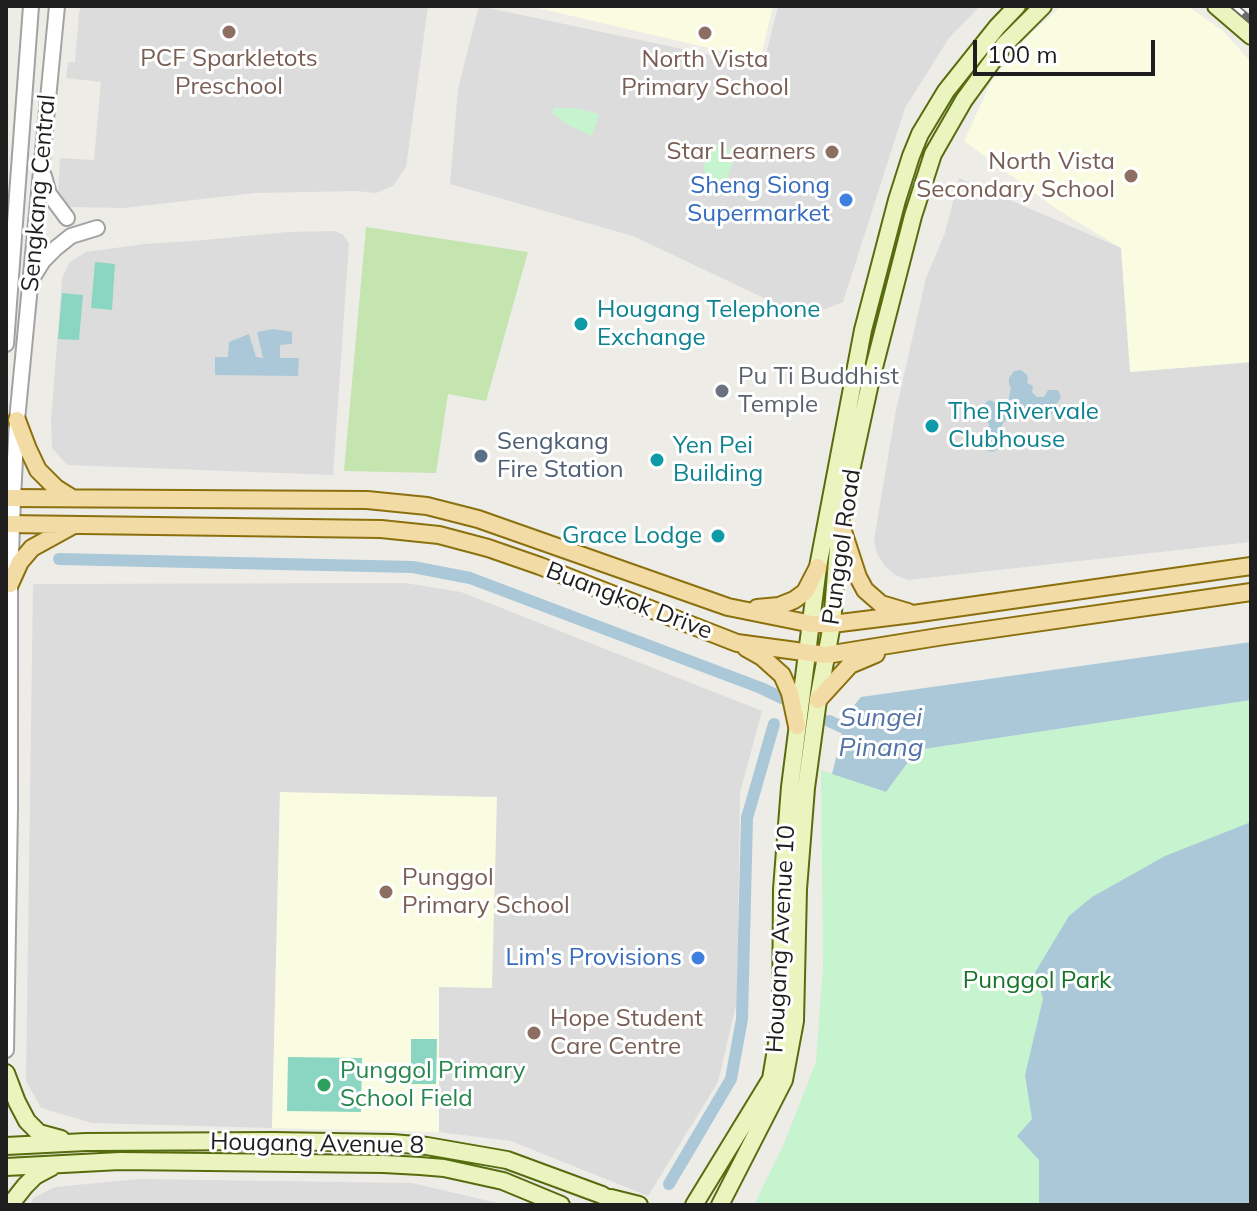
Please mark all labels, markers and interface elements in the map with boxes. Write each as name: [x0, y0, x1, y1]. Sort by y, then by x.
marker: PCF Sparkletots Preschool: [220, 23, 238, 41]
marker: North Vista Primary School: [696, 24, 714, 42]
scale bar: [977, 24, 1159, 74]
text: 100 m: [987, 39, 1058, 69]
place label: PCF Sparkletots Preschool: [140, 45, 318, 101]
place label: North Vista Primary School: [621, 46, 789, 102]
street label: Sengkang Central: [16, 93, 62, 293]
place label: Star Learners: [667, 138, 816, 166]
marker: Star Learners: [823, 143, 841, 161]
place label: North Vista Secondary School: [916, 148, 1115, 204]
marker: North Vista Secondary School: [1122, 167, 1140, 185]
place label: Sheng Siong Supermarket: [687, 172, 830, 228]
marker: Sheng Siong Supermarket: [837, 191, 855, 209]
place label: Hougang Telephone Exchange: [597, 296, 820, 352]
marker: Hougang Telephone Exchange: [572, 315, 590, 333]
place label: Pu Ti Buddhist Temple: [738, 363, 899, 419]
marker: Pu Ti Buddhist Temple: [713, 382, 731, 400]
place label: The Rivervale Clubhouse: [948, 398, 1099, 454]
marker: The Rivervale Clubhouse: [923, 417, 941, 435]
place label: Sengkang Fire Station: [497, 428, 624, 484]
place label: Yen Pei Building: [673, 432, 763, 488]
marker: Sengkang Fire Station: [472, 447, 490, 465]
marker: Yen Pei Building: [648, 451, 666, 469]
street label: Punggol Road: [817, 467, 867, 627]
place label: Grace Lodge: [562, 522, 702, 550]
marker: Grace Lodge: [709, 527, 727, 545]
street label: Buangkok Drive: [542, 556, 716, 646]
water label: Sungei Pinang: [839, 702, 923, 764]
street label: Hougang Avenue 10: [761, 824, 801, 1054]
place label: Punggol Primary School: [402, 864, 570, 920]
marker: Punggol Primary School: [377, 883, 395, 901]
place label: Lim's Provisions: [505, 944, 682, 972]
marker: Lim's Provisions: [689, 949, 707, 967]
park label: Punggol Park: [963, 967, 1111, 995]
place label: Hope Student Care Centre: [550, 1005, 703, 1061]
marker: Hope Student Care Centre: [525, 1024, 543, 1042]
place label: Punggol Primary School Field: [340, 1057, 525, 1113]
marker: Punggol Primary School Field: [315, 1076, 333, 1094]
street label: Hougang Avenue 8: [210, 1128, 424, 1160]

